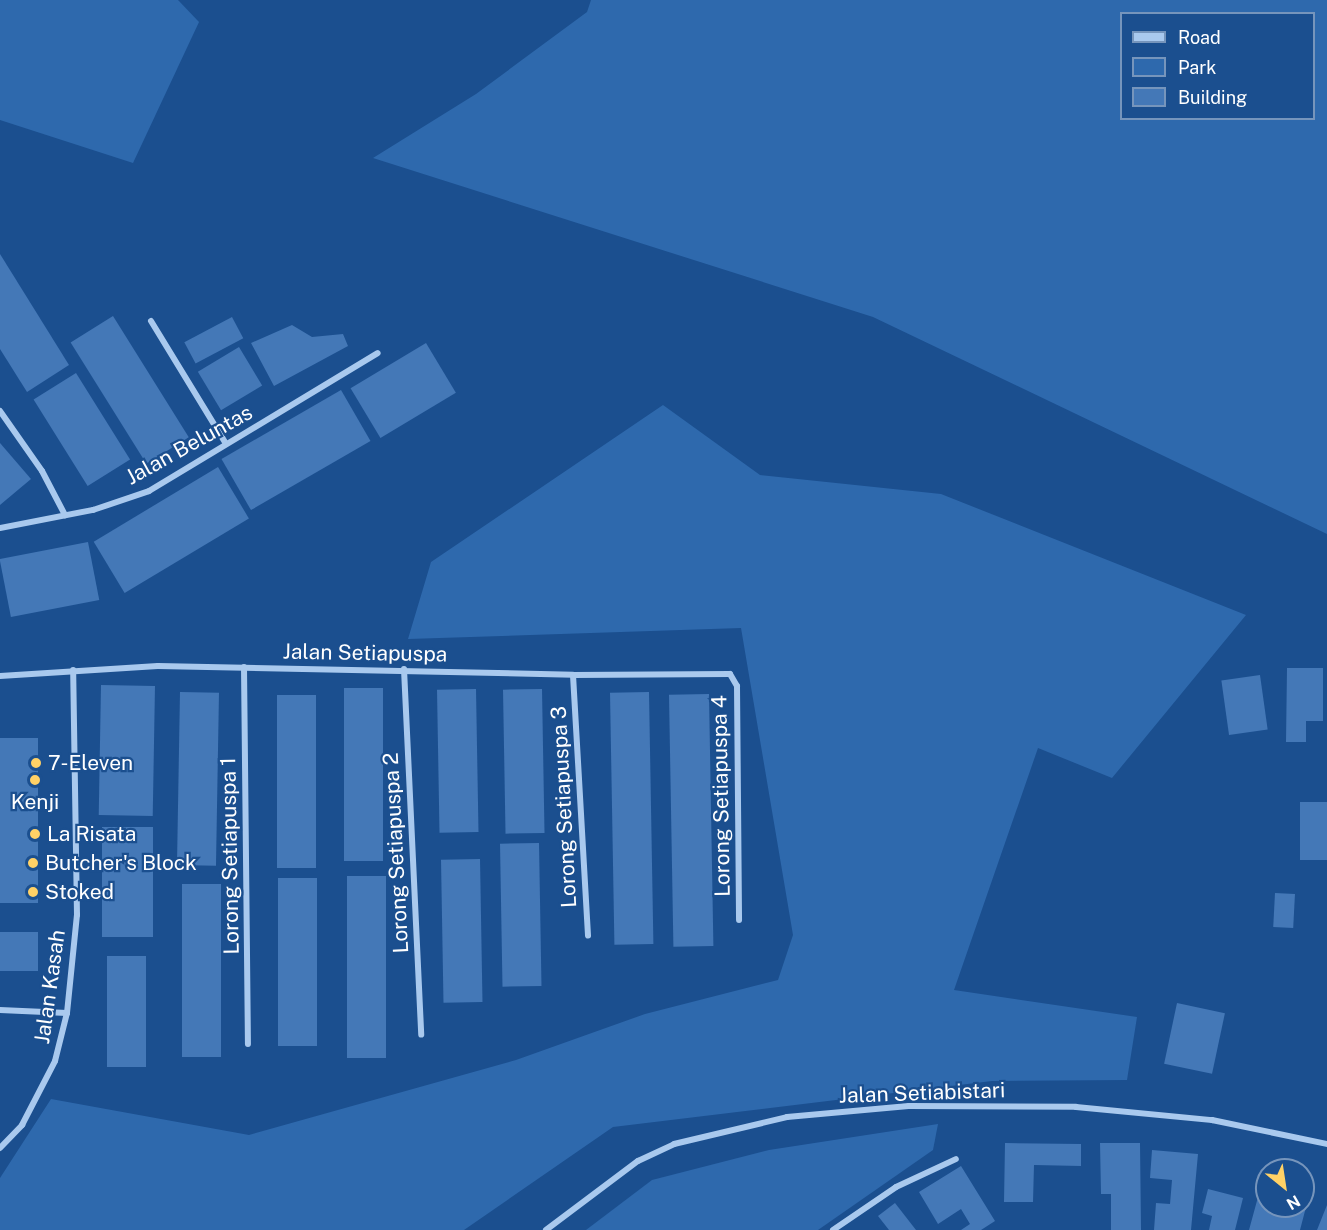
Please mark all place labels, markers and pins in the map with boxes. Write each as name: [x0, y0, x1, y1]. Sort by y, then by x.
place label: 7-Eleven: [48, 750, 133, 776]
marker: 7-Eleven: [29, 756, 43, 770]
marker: Kenji: [28, 773, 42, 787]
place label: Kenji: [11, 789, 59, 815]
place label: La Risata: [47, 821, 136, 847]
marker: La Risata: [28, 827, 42, 841]
place label: Butcher's Block: [45, 850, 197, 876]
marker: Butcher's Block: [26, 856, 40, 870]
place label: Stoked: [45, 879, 114, 905]
marker: Stoked: [26, 885, 40, 899]

